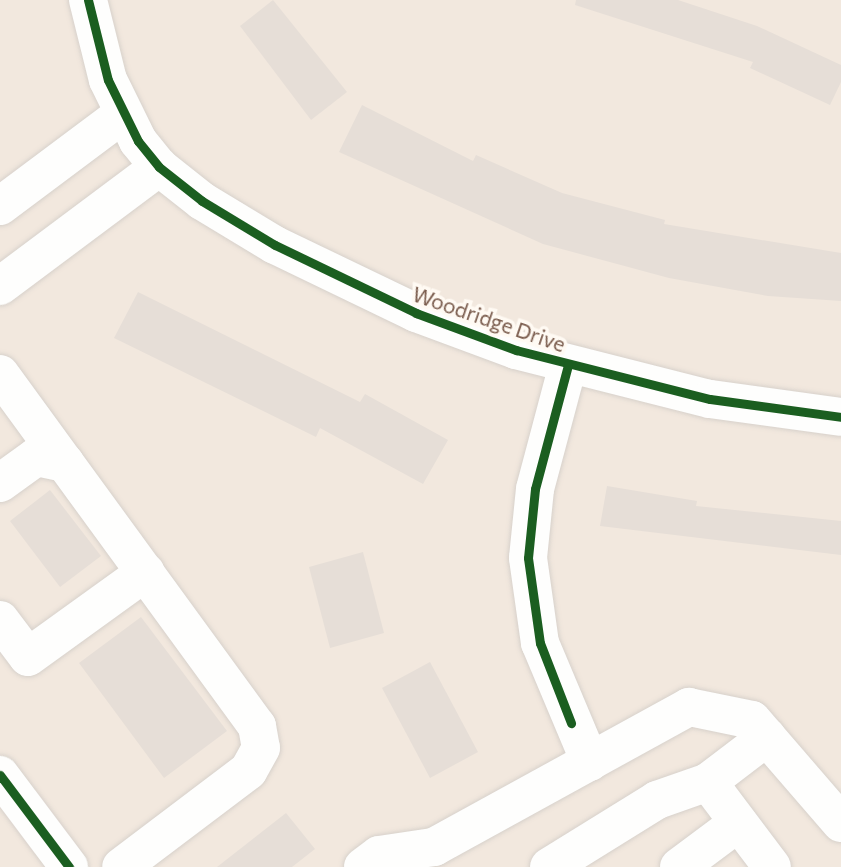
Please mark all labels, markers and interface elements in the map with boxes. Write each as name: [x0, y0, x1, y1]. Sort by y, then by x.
street label: Woodridge Drive: [409, 281, 569, 357]

